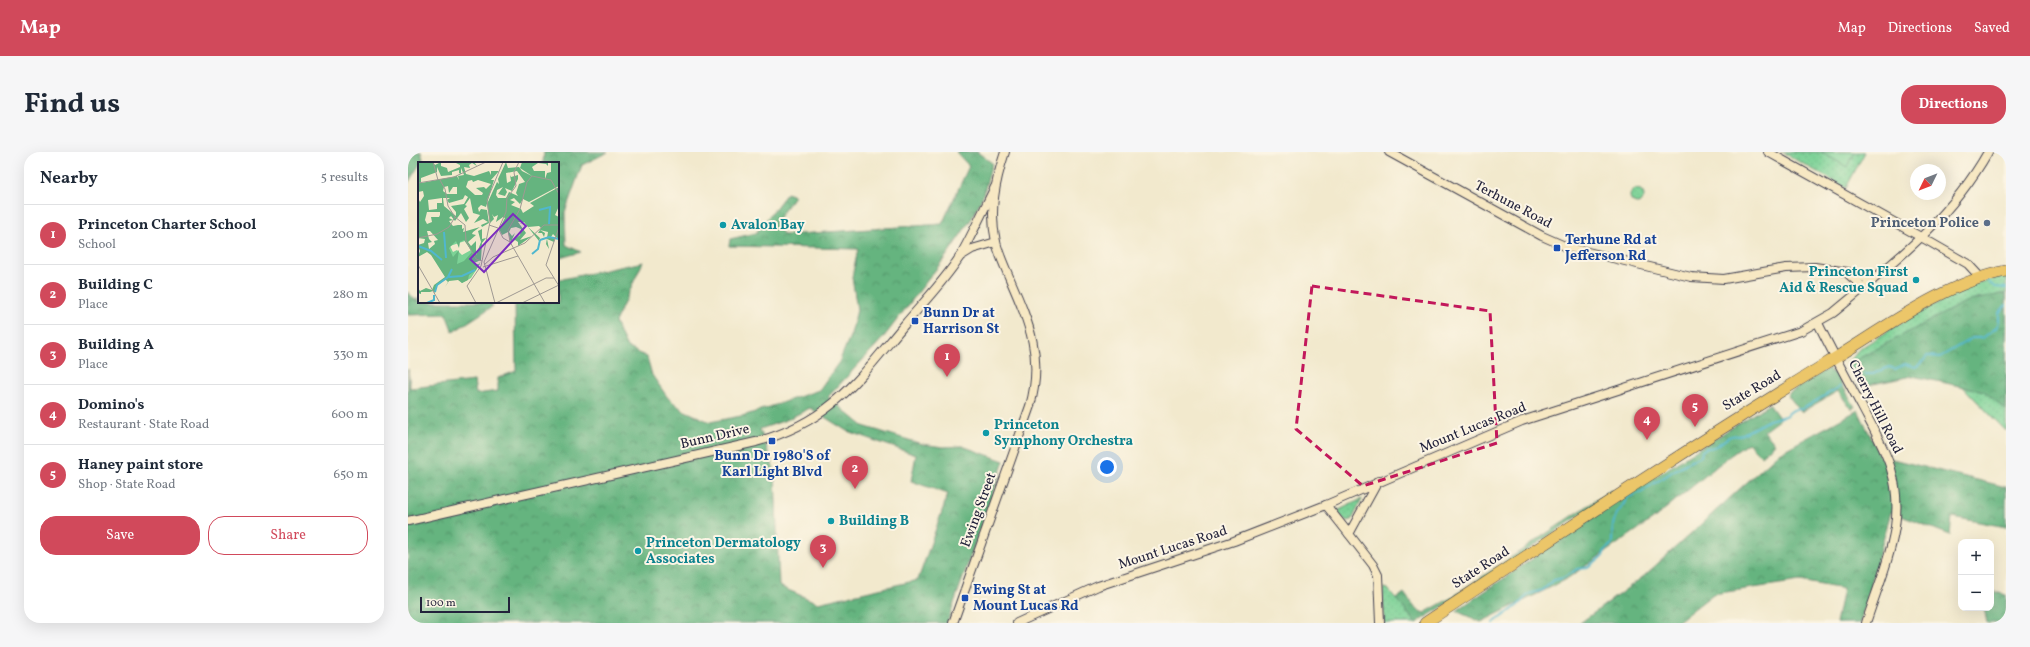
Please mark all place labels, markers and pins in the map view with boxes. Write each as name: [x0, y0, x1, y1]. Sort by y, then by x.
place label: Princeton Police: [1871, 214, 1979, 233]
place label: Avalon Bay: [731, 216, 805, 235]
marker: Princeton Police: [1982, 218, 1992, 228]
marker: Avalon Bay: [718, 220, 728, 230]
place label: Terhune Rd at Jefferson Rd: [1564, 231, 1657, 266]
marker: Terhune Rd at Jefferson Rd: [1552, 243, 1562, 253]
place label: Princeton First Aid & Rescue Squad: [1779, 263, 1908, 298]
marker: Princeton First Aid & Rescue Squad: [1911, 275, 1921, 285]
place label: Bunn Dr at Harrison St: [923, 304, 999, 339]
marker: Bunn Dr at Harrison St: [910, 316, 920, 326]
pin: 1: [934, 344, 960, 377]
pin: 5: [1682, 394, 1708, 427]
pin: 4: [1634, 407, 1660, 440]
place label: Princeton Symphony Orchestra: [994, 416, 1134, 451]
marker: Princeton Symphony Orchestra: [981, 428, 991, 438]
marker: Bunn Dr 1980'S of Karl Light Blvd: [767, 436, 777, 446]
place label: Bunn Dr 1980'S of Karl Light Blvd: [714, 447, 831, 482]
pin: 2: [842, 456, 868, 489]
place label: Building B: [839, 512, 909, 531]
marker: Building B: [826, 516, 836, 526]
place label: Princeton Dermatology Associates: [646, 534, 801, 569]
pin: 3: [810, 535, 836, 568]
marker: Princeton Dermatology Associates: [633, 546, 643, 556]
place label: Ewing St at Mount Lucas Rd: [973, 581, 1079, 616]
marker: Ewing St at Mount Lucas Rd: [960, 593, 970, 603]

